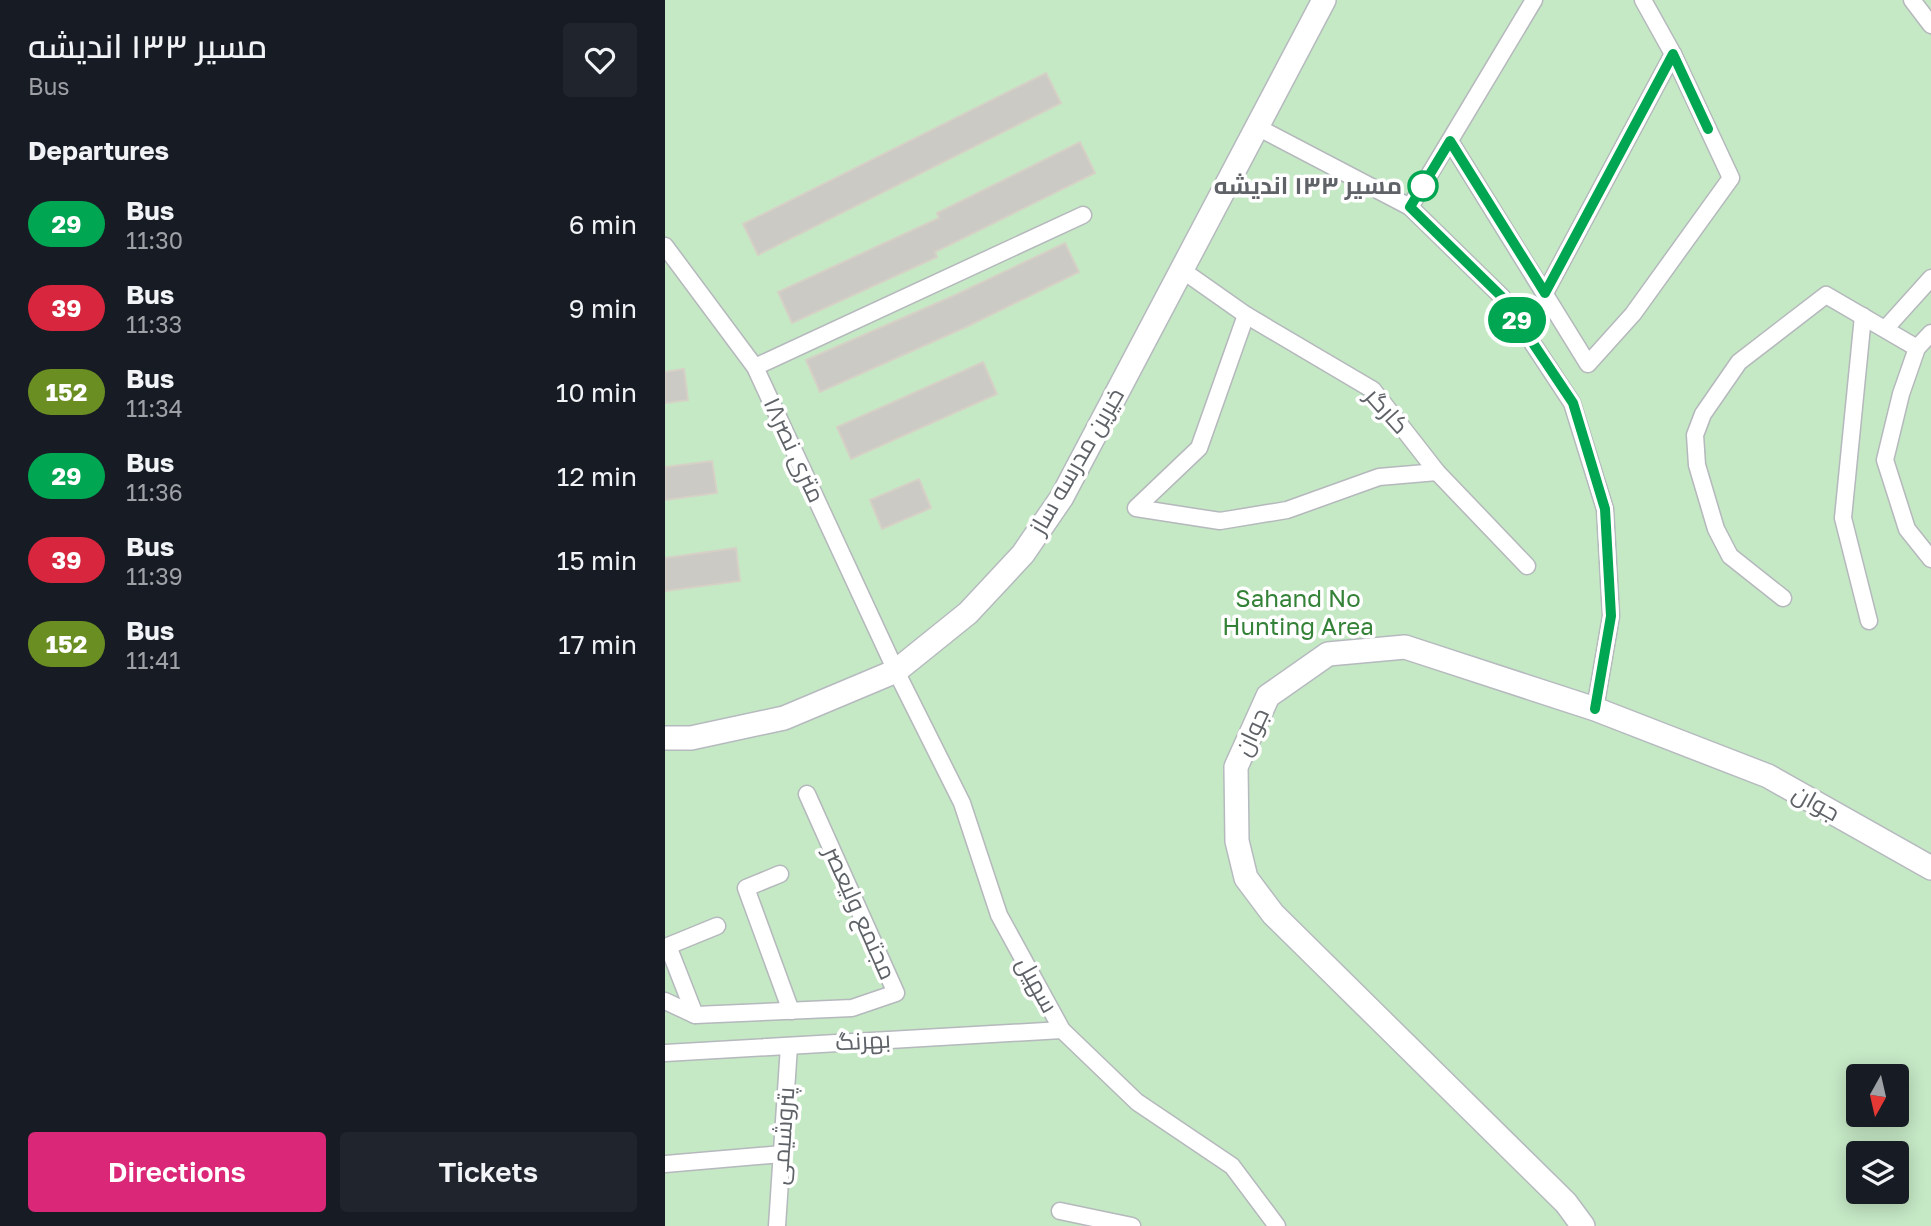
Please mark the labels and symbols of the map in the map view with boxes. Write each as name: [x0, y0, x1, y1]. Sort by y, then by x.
place label: مسیر ۱۳۳ اندیشه: [1214, 170, 1402, 200]
marker: مسیر ۱۳۳ اندیشه: [1408, 171, 1438, 201]
line badge: 29: [1485, 297, 1549, 343]
street label: کارگر: [1359, 380, 1416, 439]
street label: خیرین مدرسه ساز: [1021, 382, 1130, 541]
street label: ۱۸متری نصر: [757, 392, 832, 507]
park label: Sahand No Hunting Area: [1222, 583, 1374, 640]
street label: جوان: [1227, 703, 1275, 760]
street label: جوان: [1788, 777, 1845, 827]
street label: مجتمع ولیعصر: [815, 839, 904, 985]
street label: سهیل: [1010, 951, 1065, 1018]
street label: بهرنگ: [834, 1024, 891, 1056]
north arrow: [1846, 1064, 1909, 1127]
street label: پتروشیمی: [764, 1085, 802, 1186]

